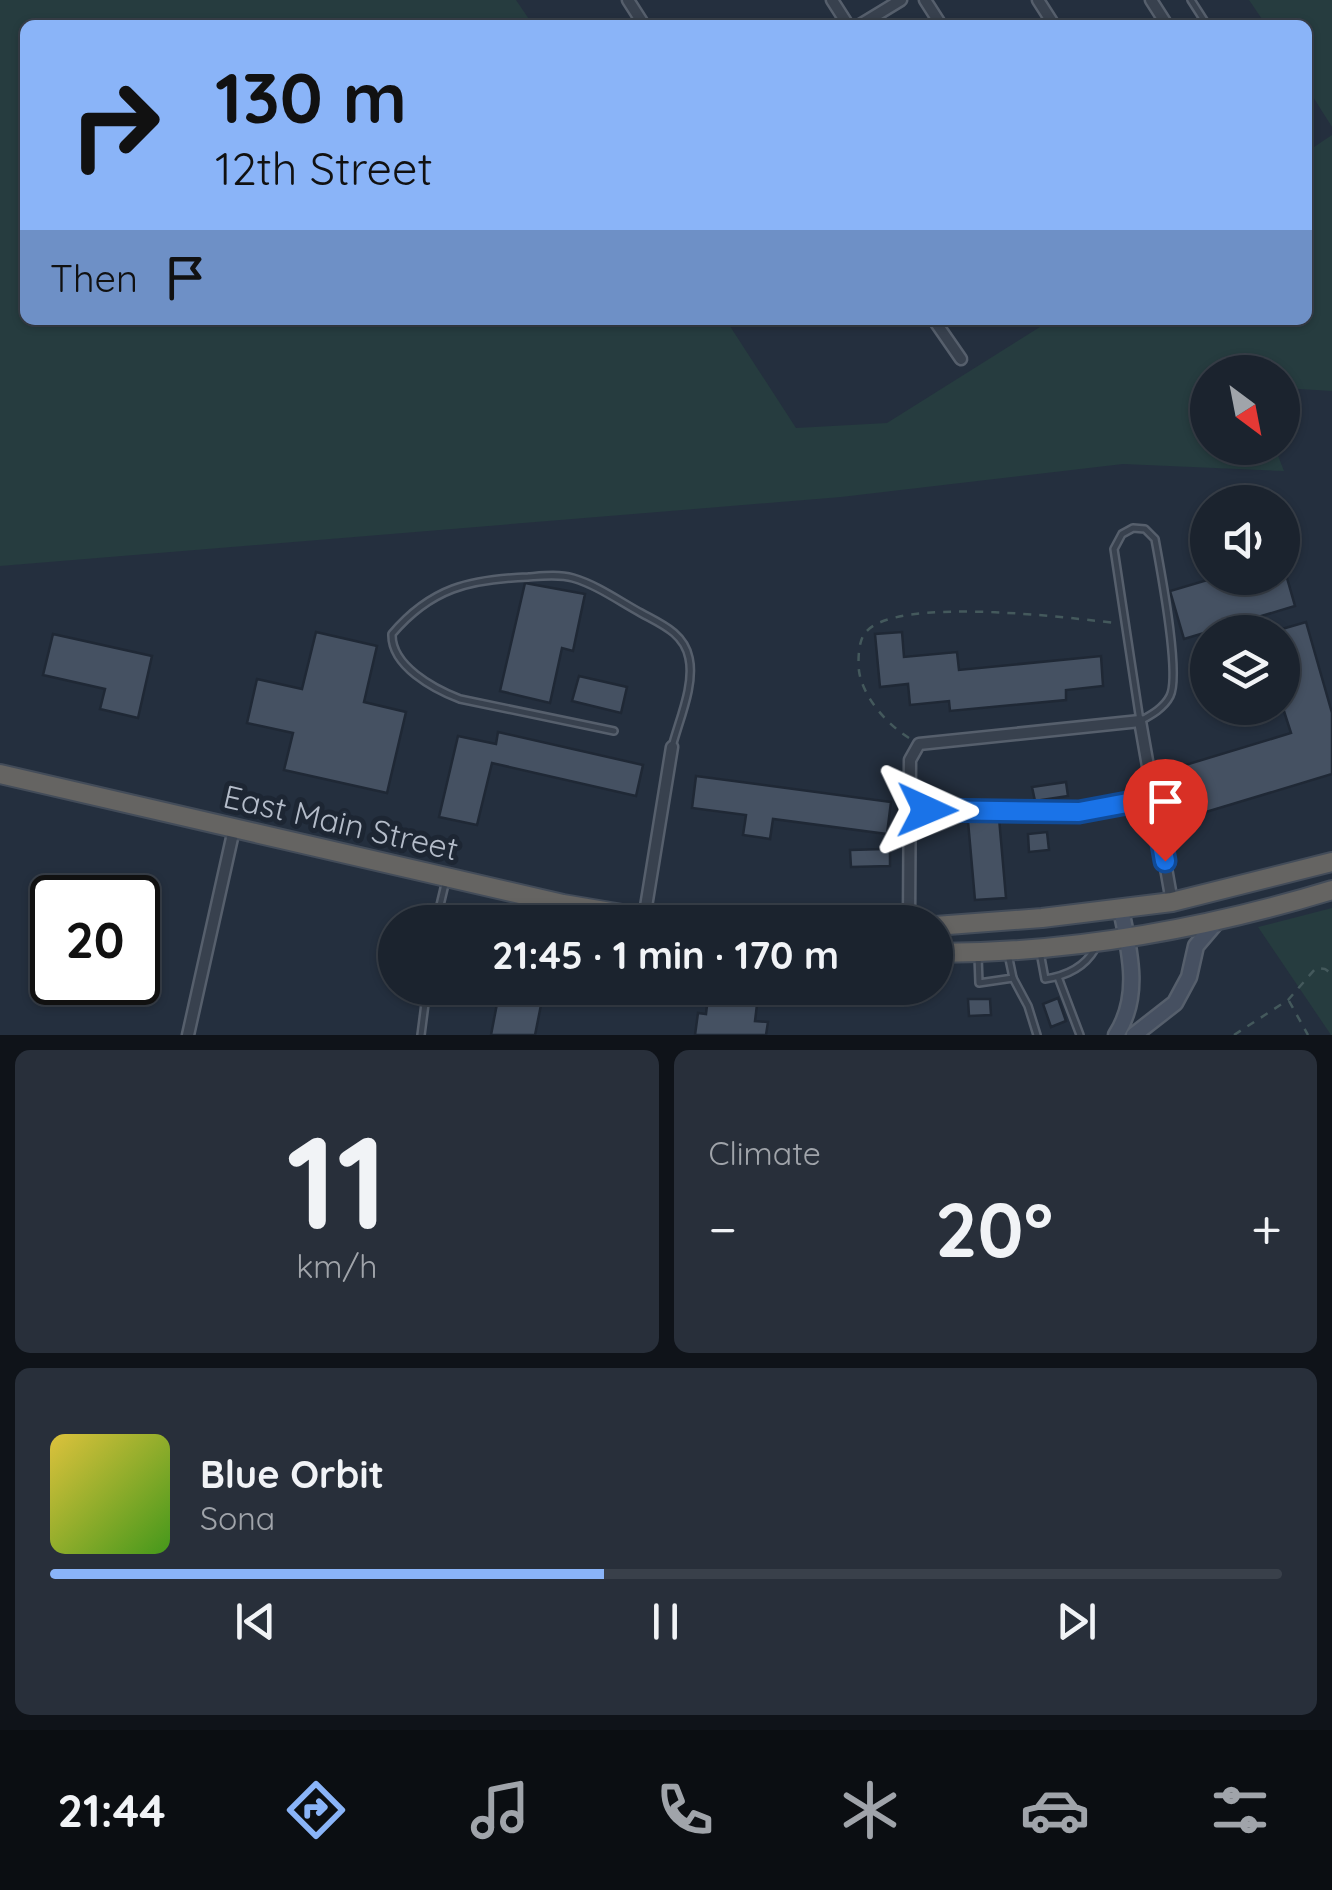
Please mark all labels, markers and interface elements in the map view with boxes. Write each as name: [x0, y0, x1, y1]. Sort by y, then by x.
text: 130 m: [215, 53, 407, 141]
icon: right: [50, 60, 180, 190]
text: 12th Street: [215, 140, 433, 196]
icon: arrive: [158, 250, 213, 305]
text: Then: [50, 254, 138, 302]
north arrow: [1190, 355, 1300, 465]
map controls: [1190, 355, 1300, 725]
button: sound: [1190, 485, 1300, 595]
button: layers: [1190, 615, 1300, 725]
position arrow: [875, 758, 979, 862]
pin: [1123, 759, 1208, 862]
icon: arrive: [1138, 774, 1193, 829]
street label: East Main Street: [220, 776, 462, 868]
speed limit sign: 20: [30, 875, 160, 1005]
text: 21:45 · 1 min · 170 m: [492, 931, 839, 979]
text: 11: [286, 1099, 387, 1262]
text: Climate: [709, 1133, 821, 1173]
text: 20°: [935, 1182, 1053, 1276]
text: −: [709, 1194, 737, 1263]
text: +: [1251, 1194, 1282, 1263]
text: km/h: [296, 1246, 377, 1286]
text: Blue Orbit: [200, 1450, 384, 1498]
text: Sona: [200, 1498, 275, 1538]
icon: previous: [228, 1594, 283, 1649]
icon: pause: [638, 1594, 693, 1649]
icon: next: [1049, 1594, 1104, 1649]
icon: directions: [281, 1775, 351, 1845]
icon: music: [465, 1775, 535, 1845]
icon: phone: [650, 1775, 720, 1845]
icon: climate: [835, 1775, 905, 1845]
icon: car: [1020, 1775, 1090, 1845]
icon: filters: [1205, 1775, 1275, 1845]
text: 21:44: [57, 1782, 166, 1838]

